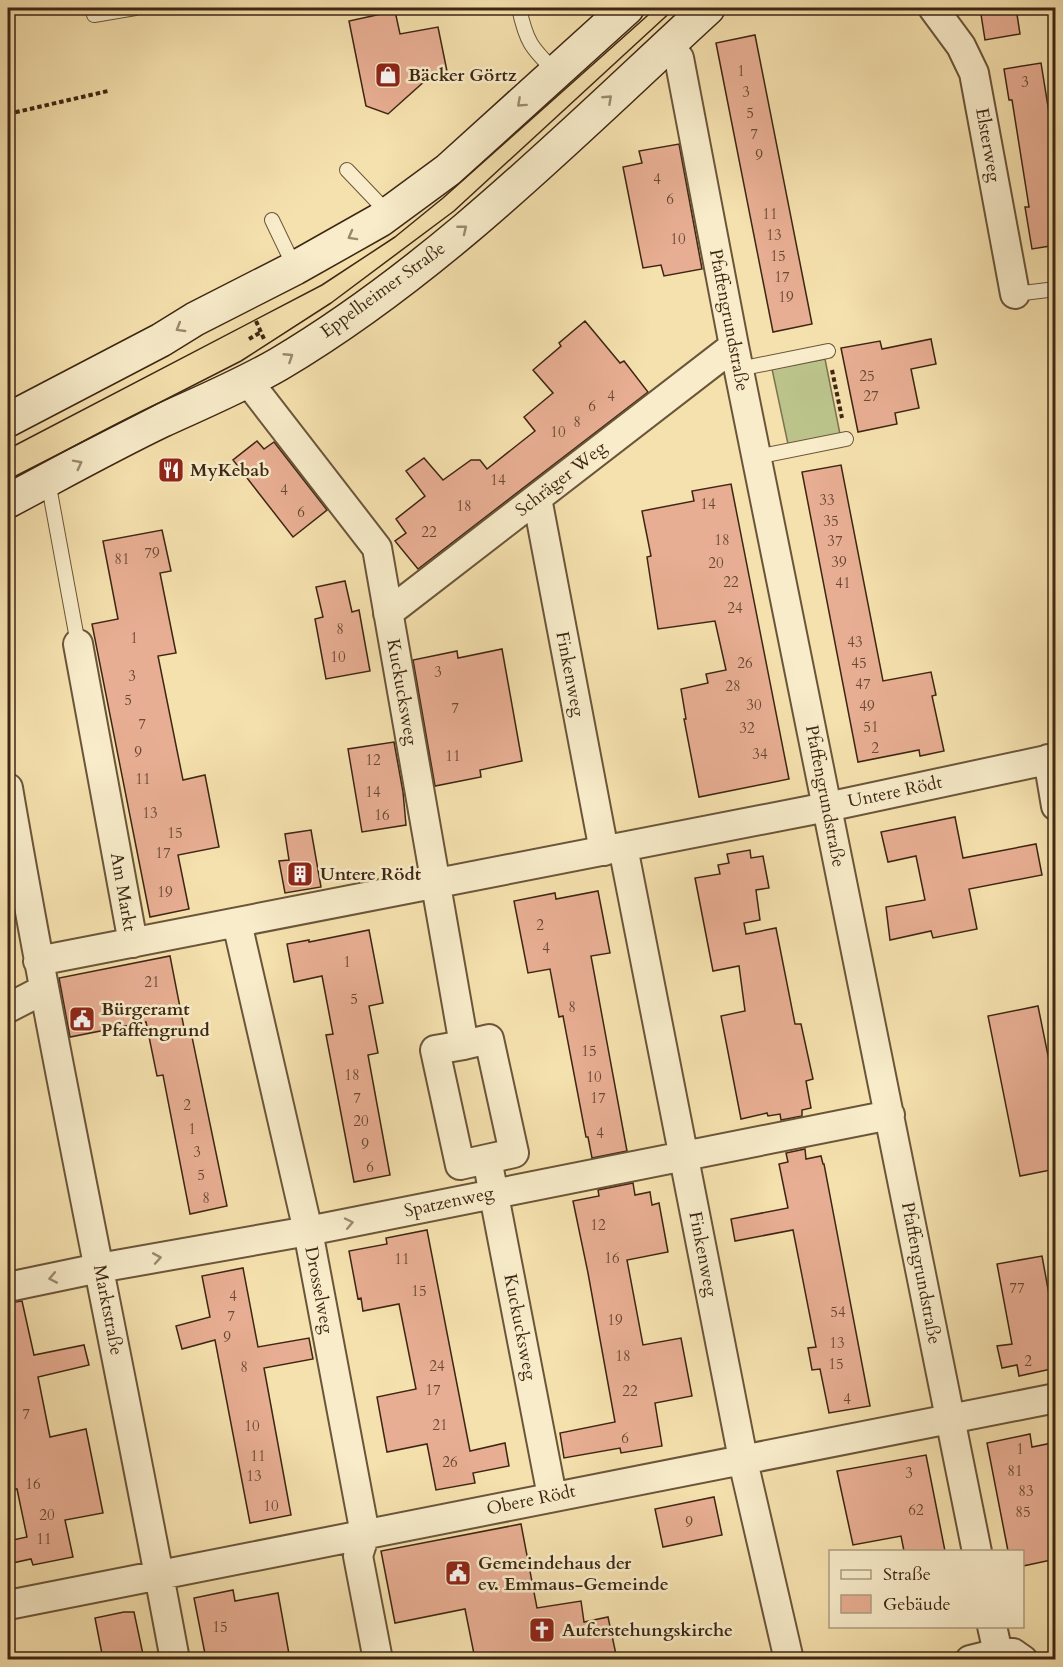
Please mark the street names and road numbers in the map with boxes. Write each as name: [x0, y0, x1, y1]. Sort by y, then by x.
street label: Elsterweg: [969, 106, 1007, 185]
street label: Eppelheimer Straße: [315, 236, 451, 344]
street label: Pfaffengrundstraße: [703, 247, 755, 393]
street label: Schräger Weg: [510, 435, 613, 523]
street label: Finkenweg: [549, 629, 591, 720]
street label: Kuckucksweg: [380, 637, 424, 748]
street label: Pfaffengrundstraße: [799, 723, 851, 869]
street label: Untere Rödt: [846, 770, 945, 814]
street label: Am Markt: [104, 851, 142, 934]
street label: Spatzenweg: [402, 1180, 497, 1224]
street label: Pfaffengrundstraße: [895, 1200, 947, 1346]
street label: Finkenweg: [682, 1209, 724, 1300]
street label: Drosselweg: [298, 1244, 340, 1337]
street label: Marktstraße: [87, 1263, 129, 1357]
street label: Kuckucksweg: [497, 1272, 543, 1383]
street label: Obere Rödt: [484, 1478, 578, 1522]

